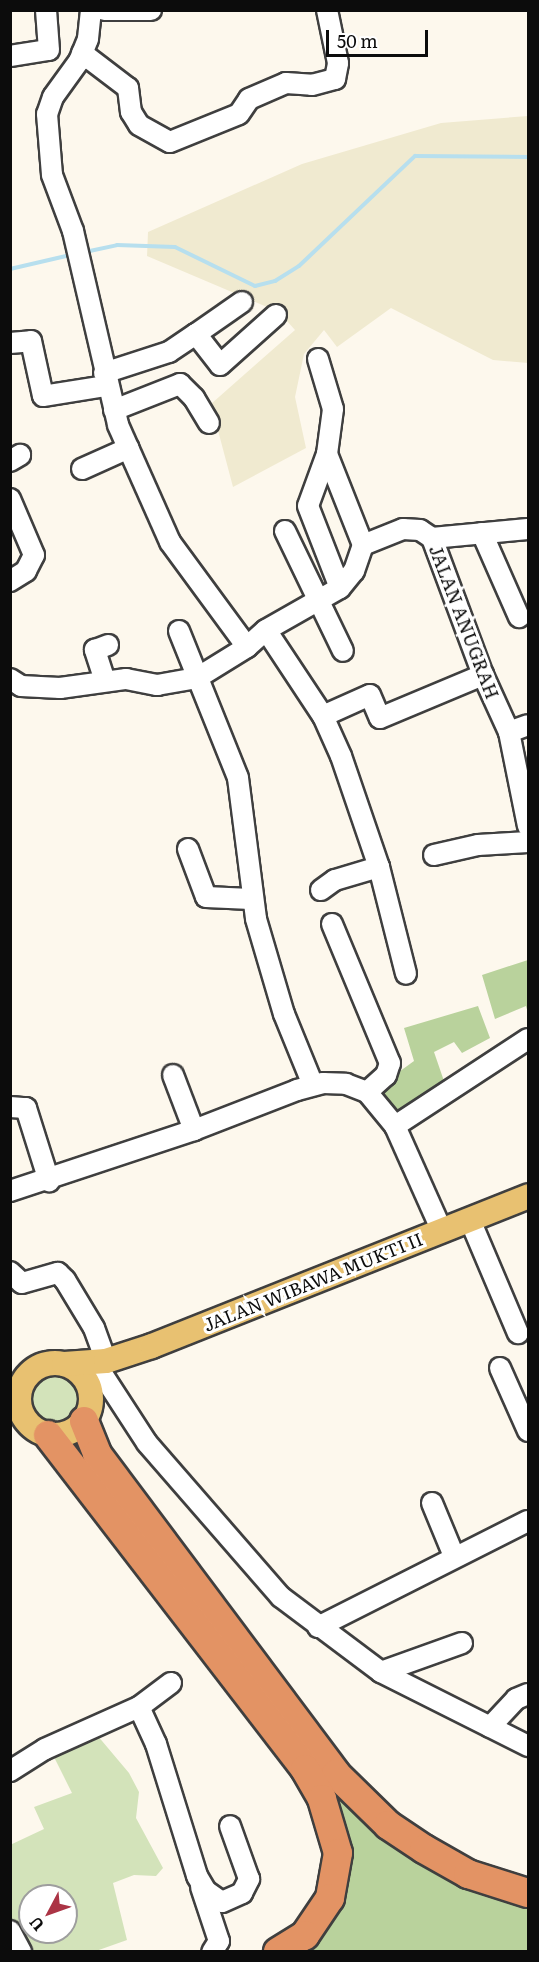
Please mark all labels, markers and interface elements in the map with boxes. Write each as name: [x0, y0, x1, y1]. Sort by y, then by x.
scale bar: [329, 18, 431, 56]
text: 50 m: [337, 27, 378, 54]
street label: JALAN ANUGRAH: [425, 542, 503, 702]
street label: JALAN WIBAWA MUKTI II: [200, 1228, 426, 1336]
north arrow: [18, 1884, 78, 1944]
text: U: [23, 1912, 49, 1937]

